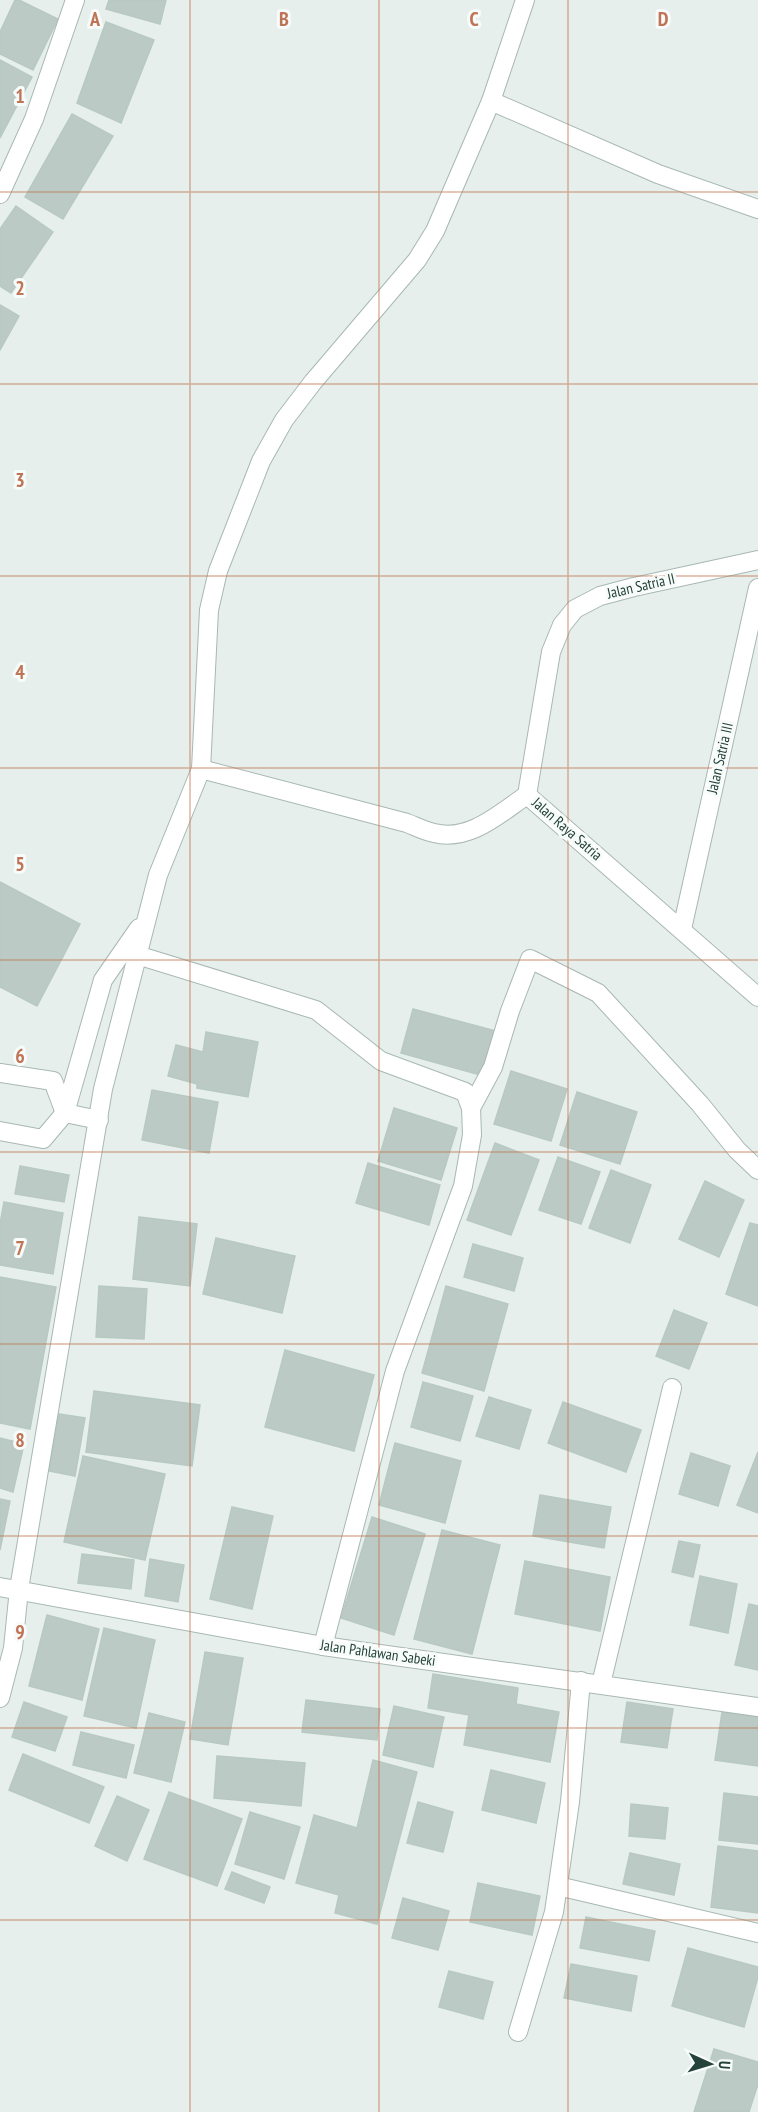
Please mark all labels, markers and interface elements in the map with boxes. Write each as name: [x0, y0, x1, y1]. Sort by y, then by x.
text: A: [89, 6, 101, 32]
text: B: [279, 6, 289, 32]
text: C: [469, 6, 479, 32]
text: D: [658, 6, 669, 32]
text: 1: [15, 83, 25, 109]
text: 2: [15, 275, 25, 301]
text: 3: [15, 467, 25, 493]
street label: Jalan Satria II: [604, 568, 677, 603]
text: 4: [15, 659, 25, 685]
street label: Jalan Satria III: [702, 720, 737, 796]
street label: Jalan Raya Satria: [528, 792, 606, 864]
text: 5: [15, 851, 25, 877]
text: 6: [15, 1043, 25, 1069]
text: 7: [15, 1235, 25, 1261]
text: 8: [15, 1427, 25, 1453]
text: 9: [15, 1619, 25, 1645]
street label: Jalan Pahlawan Sabeki: [318, 1635, 437, 1670]
north arrow: [680, 2034, 740, 2094]
text: U: [715, 2060, 735, 2070]

